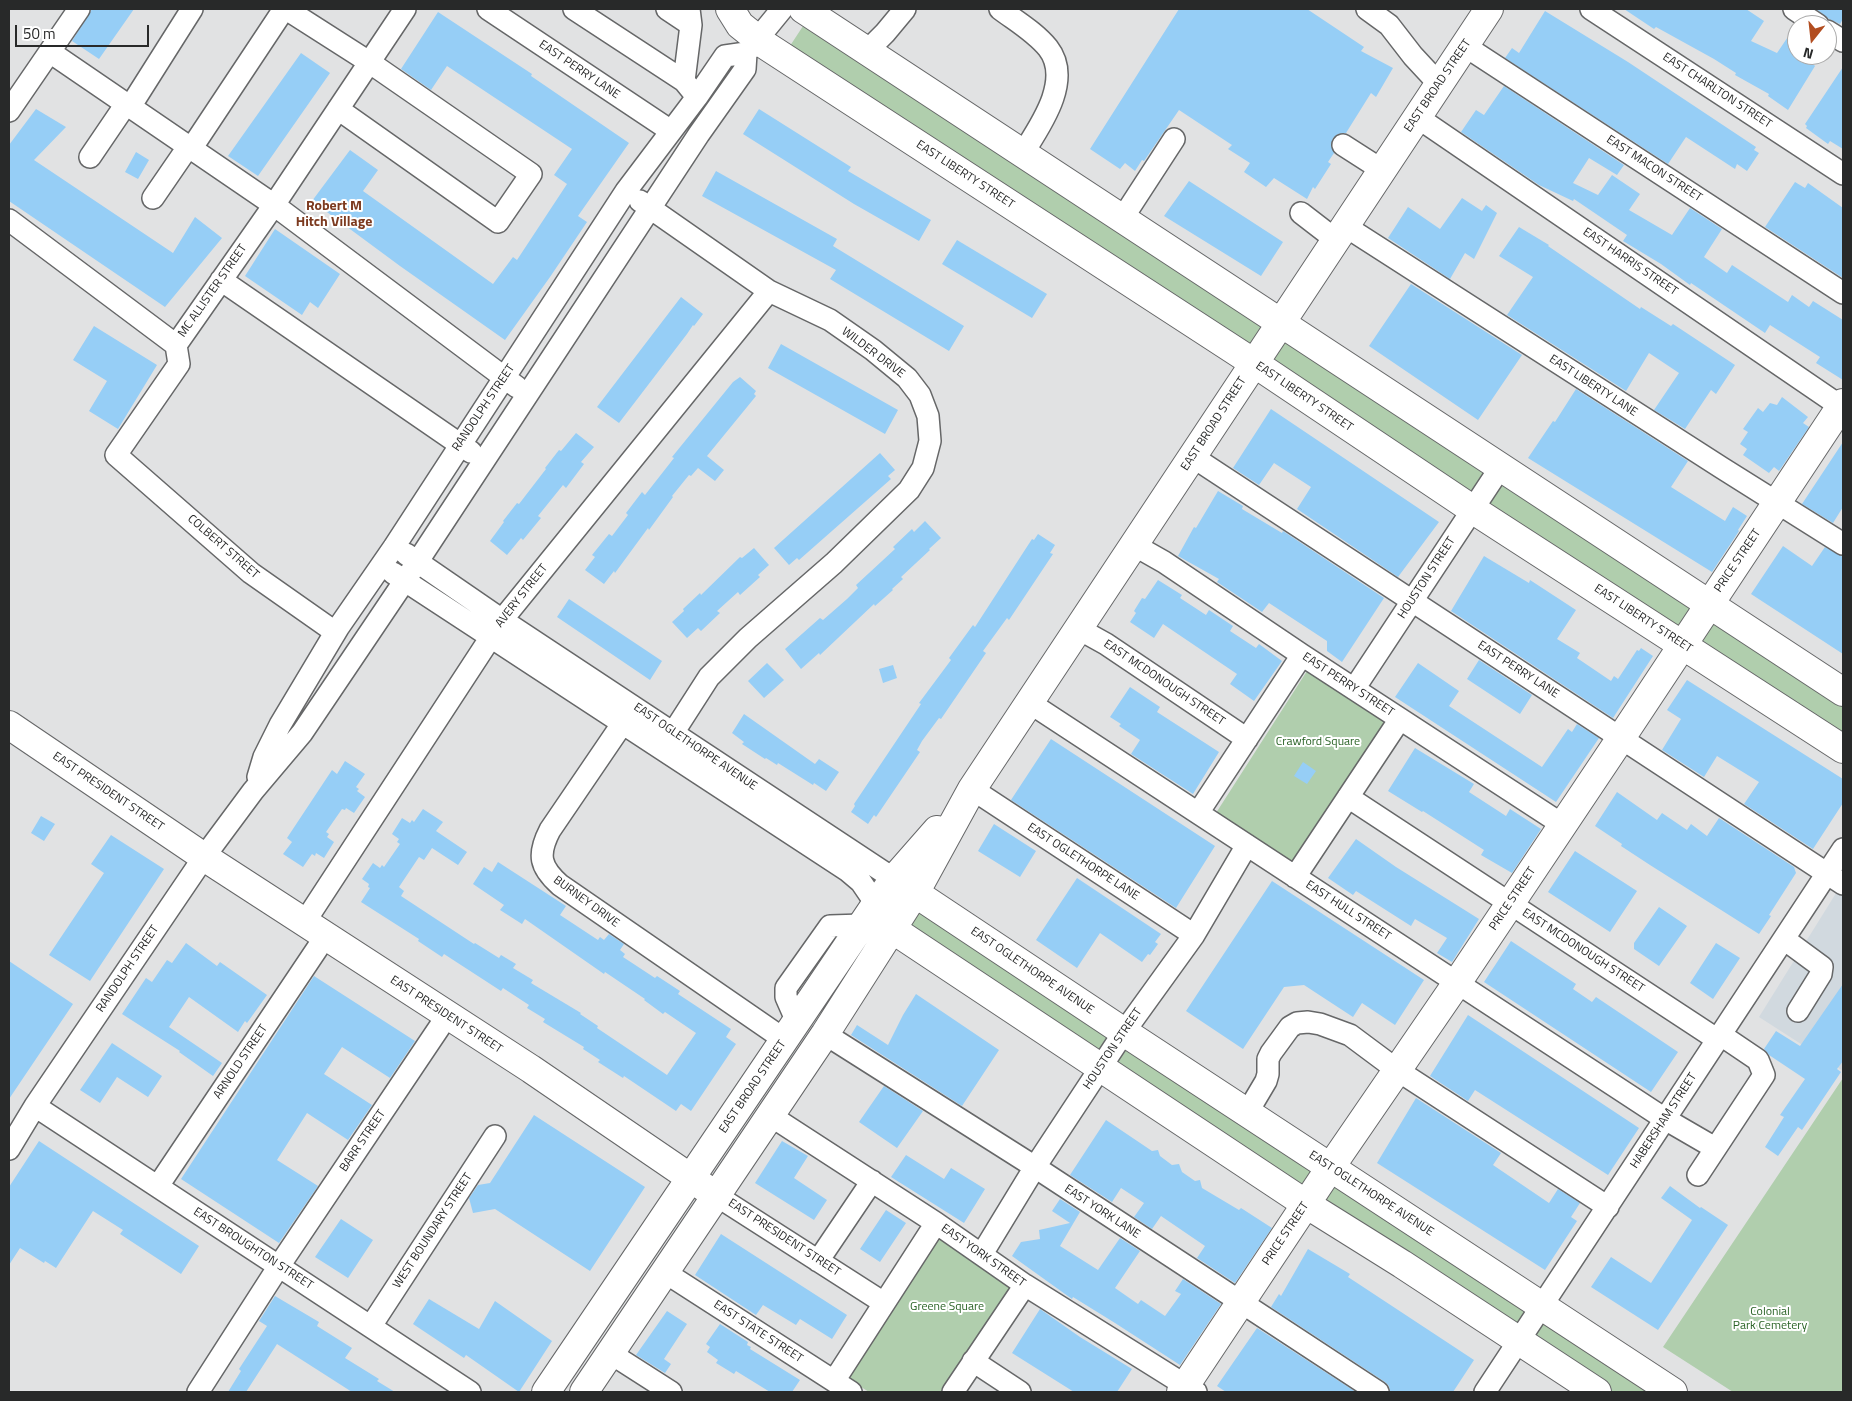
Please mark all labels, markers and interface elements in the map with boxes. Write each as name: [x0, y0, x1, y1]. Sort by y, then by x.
scale bar: [18, 15, 151, 47]
north arrow: [1787, 15, 1837, 65]
text: 50 m: [23, 22, 56, 45]
street label: EAST BROAD STREET: [1402, 37, 1474, 135]
street label: EAST PERRY LANE: [536, 38, 622, 102]
text: N: [1800, 43, 1816, 65]
street label: EAST CHARLTON STREET: [1660, 50, 1774, 132]
street label: EAST MACON STREET: [1603, 133, 1705, 205]
street label: EAST LIBERTY STREET: [913, 138, 1017, 212]
district label: Robert M Hitch Village: [296, 199, 372, 232]
street label: EAST HARRIS STREET: [1580, 225, 1680, 299]
street label: MC ALLISTER STREET: [176, 242, 250, 340]
street label: WILDER DRIVE: [839, 325, 907, 381]
street label: EAST LIBERTY LANE: [1546, 352, 1640, 420]
street label: EAST LIBERTY STREET: [1253, 359, 1355, 435]
street label: RANDOLPH STREET: [450, 362, 518, 454]
street label: EAST BROAD STREET: [1178, 374, 1250, 474]
street label: COLBERT STREET: [184, 512, 262, 582]
street label: PRICE STREET: [1712, 527, 1764, 595]
street label: HOUSTON STREET: [1395, 534, 1459, 622]
street label: AVERY STREET: [493, 561, 551, 631]
street label: EAST LIBERTY STREET: [1591, 582, 1695, 656]
street label: EAST MCDONOUGH STREET: [1101, 637, 1227, 729]
street label: EAST PERRY LANE: [1475, 638, 1561, 702]
street label: EAST PERRY STREET: [1299, 650, 1397, 720]
street label: EAST OGLETHORPE AVENUE: [631, 700, 759, 794]
park label: Crawford Square: [1276, 735, 1360, 749]
street label: EAST PRESIDENT STREET: [50, 749, 166, 835]
street label: EAST OGLETHORPE LANE: [1024, 820, 1142, 904]
street label: PRICE STREET: [1487, 865, 1539, 933]
street label: BURNEY DRIVE: [550, 873, 622, 931]
street label: EAST HULL STREET: [1303, 878, 1393, 944]
street label: EAST MCDONOUGH STREET: [1519, 906, 1647, 996]
street label: RANDOLPH STREET: [94, 923, 162, 1015]
street label: EAST OGLETHORPE AVENUE: [968, 924, 1096, 1018]
street label: EAST PRESIDENT STREET: [387, 973, 505, 1057]
street label: HOUSTON STREET: [1081, 1006, 1145, 1092]
street label: ARNOLD STREET: [211, 1022, 271, 1102]
street label: EAST BROAD STREET: [717, 1038, 789, 1136]
street label: HABERSHAM STREET: [1628, 1071, 1700, 1171]
street label: BARR STREET: [337, 1107, 389, 1175]
street label: EAST OGLETHORPE AVENUE: [1306, 1148, 1436, 1240]
street label: WEST BOUNDARY STREET: [390, 1171, 476, 1291]
street label: EAST YORK LANE: [1061, 1182, 1143, 1242]
street label: EAST PRESIDENT STREET: [725, 1196, 843, 1280]
street label: PRICE STREET: [1260, 1200, 1312, 1268]
street label: EAST BROUGHTON STREET: [191, 1205, 315, 1293]
street label: EAST YORK STREET: [938, 1221, 1028, 1291]
street label: EAST STATE STREET: [711, 1298, 805, 1366]
park label: Greene Square: [910, 1300, 984, 1314]
park label: Colonial Park Cemetery: [1733, 1305, 1807, 1333]

